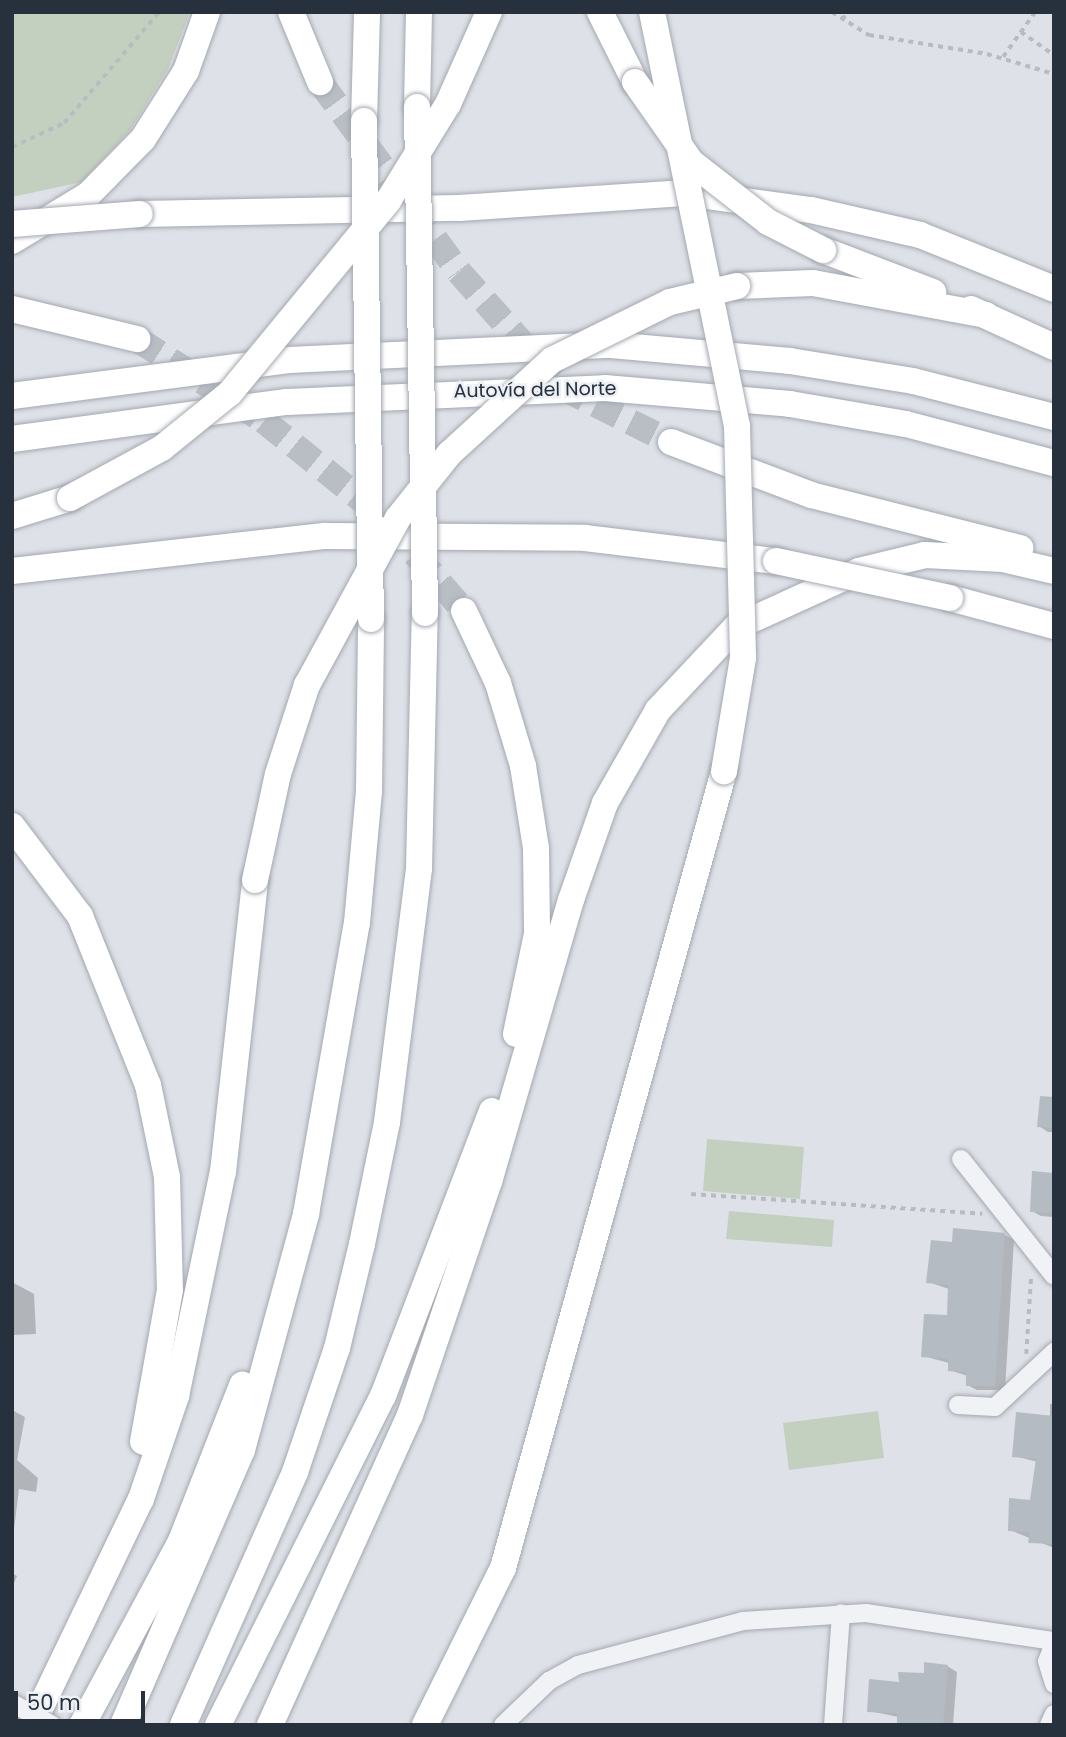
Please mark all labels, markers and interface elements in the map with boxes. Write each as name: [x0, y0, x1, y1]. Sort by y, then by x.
street label: Autovía del Norte: [453, 377, 617, 403]
scale bar: [18, 1678, 149, 1722]
text: 50 m: [27, 1688, 81, 1717]

